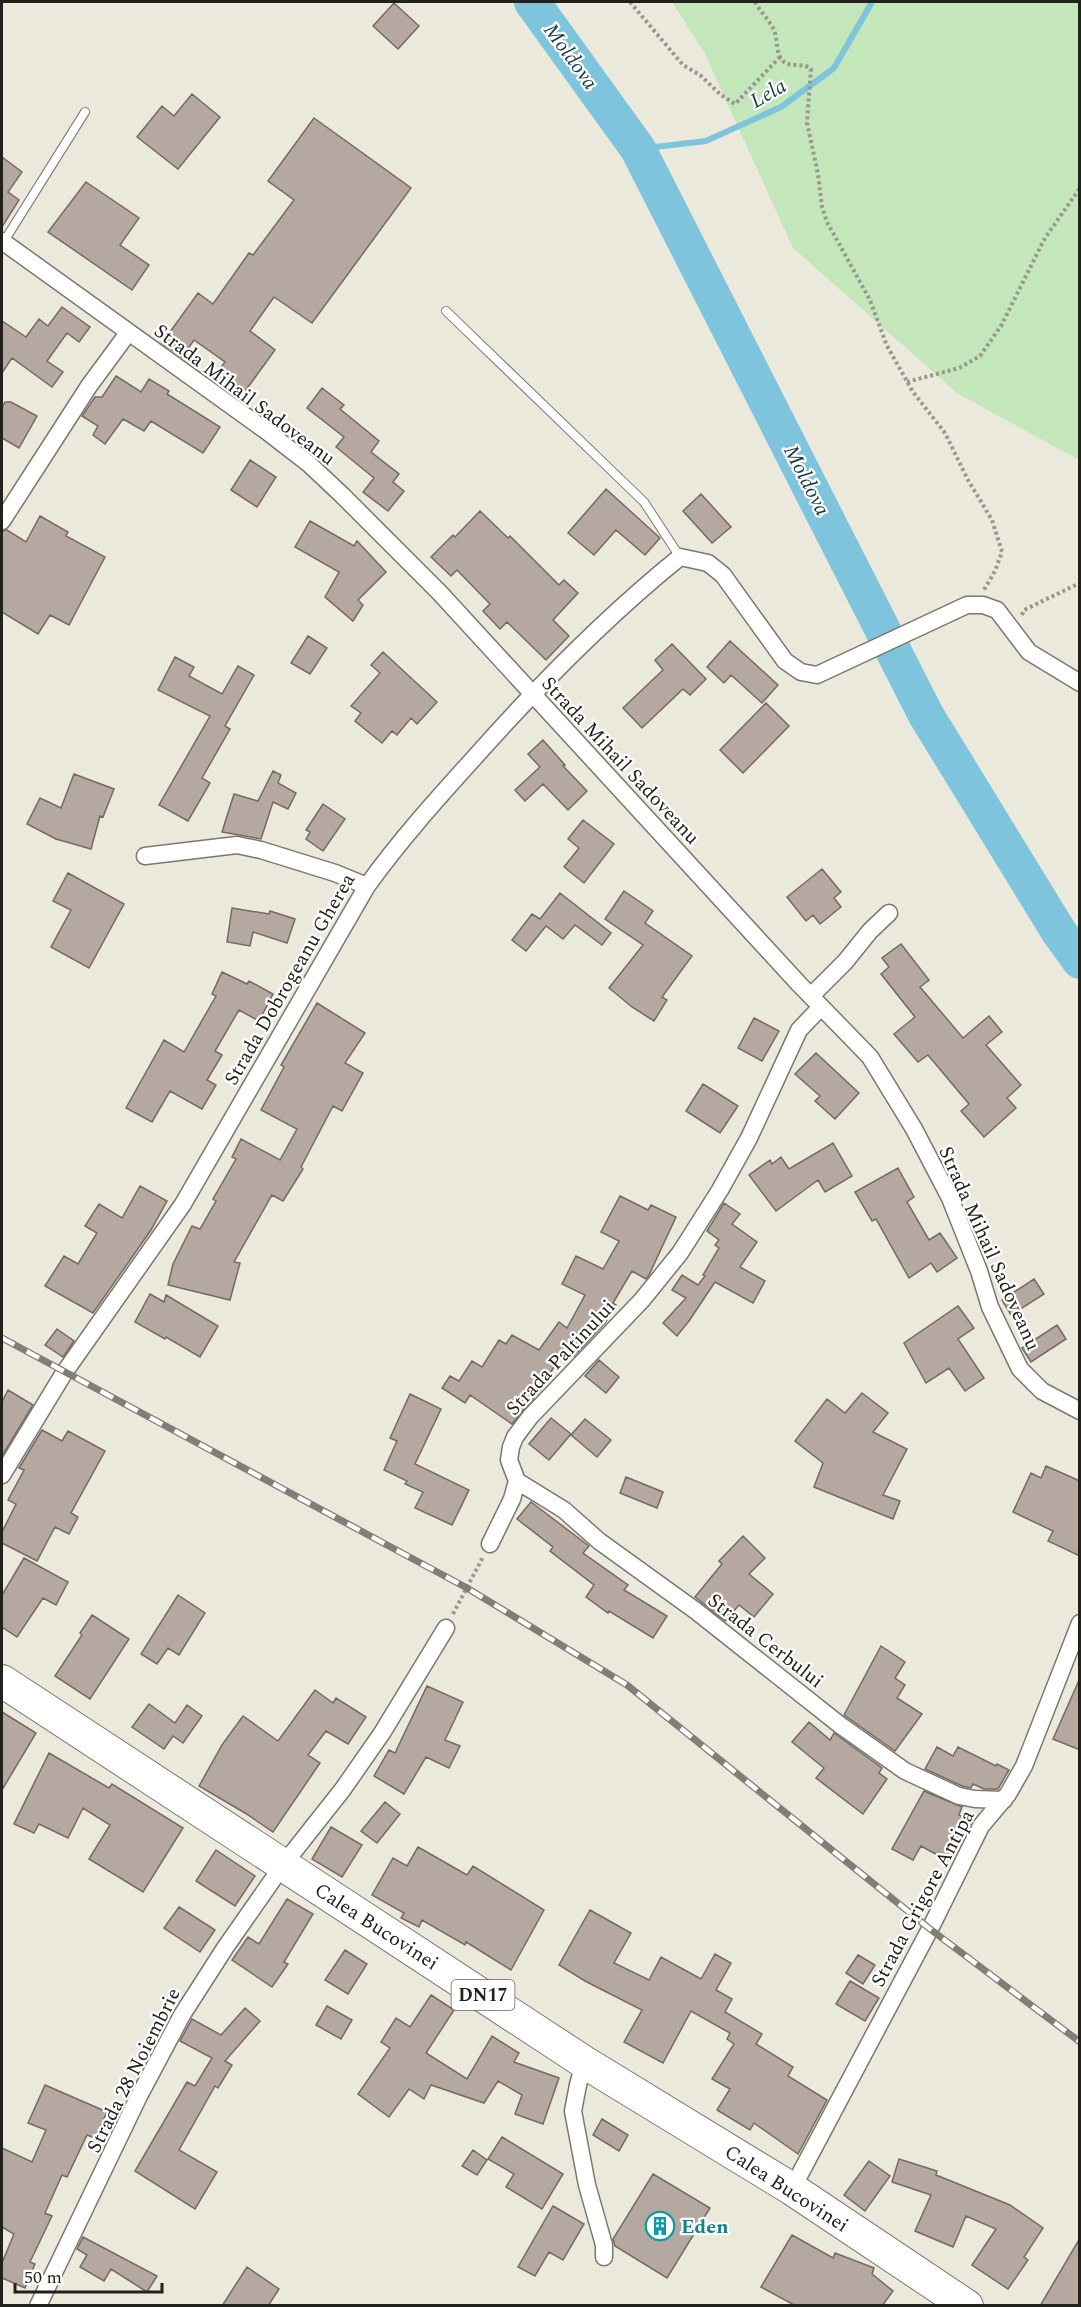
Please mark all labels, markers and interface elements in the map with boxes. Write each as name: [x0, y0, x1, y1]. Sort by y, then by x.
water label: Moldova: [535, 17, 606, 97]
water label: Lela: [744, 70, 793, 117]
street label: Strada Mihail Sadoveanu: [147, 316, 342, 473]
water label: Moldova: [775, 439, 838, 522]
street label: Strada Mihail Sadoveanu: [534, 670, 706, 852]
street label: Strada Dobrogeanu Gherea: [217, 868, 363, 1091]
street label: Strada Mihail Sadoveanu: [931, 1142, 1048, 1355]
street label: Strada Paltinului: [499, 1293, 623, 1423]
street label: Strada Cerbului: [701, 1586, 830, 1696]
street label: Strada Grigore Antipa: [863, 1804, 982, 1992]
street label: Calea Bucovinei: [308, 1875, 445, 1978]
road number: DN17: [452, 1980, 514, 2010]
street label: Strada 28 Noiembrie: [79, 1983, 189, 2158]
street label: Calea Bucovinei: [718, 2137, 855, 2240]
building icon: Eden: [644, 2210, 676, 2242]
place label: Eden: [681, 2212, 729, 2242]
scale bar: [15, 2256, 162, 2294]
text: 50 m: [24, 2264, 62, 2291]

